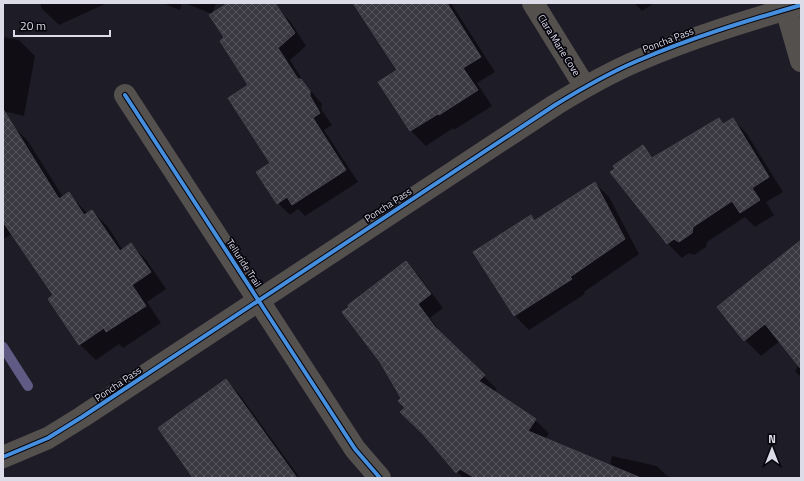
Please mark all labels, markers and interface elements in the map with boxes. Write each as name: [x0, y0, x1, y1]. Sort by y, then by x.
street label: Clara Marie Cove: [534, 11, 584, 79]
scale bar: [14, 12, 110, 38]
text: 20 m: [20, 16, 46, 35]
street label: Poncha Pass: [640, 23, 696, 57]
street label: Poncha Pass: [361, 184, 415, 226]
street label: Telluride Trail: [223, 236, 265, 290]
street label: Poncha Pass: [92, 363, 145, 405]
north arrow: [752, 429, 792, 469]
text: N: [768, 431, 776, 447]

